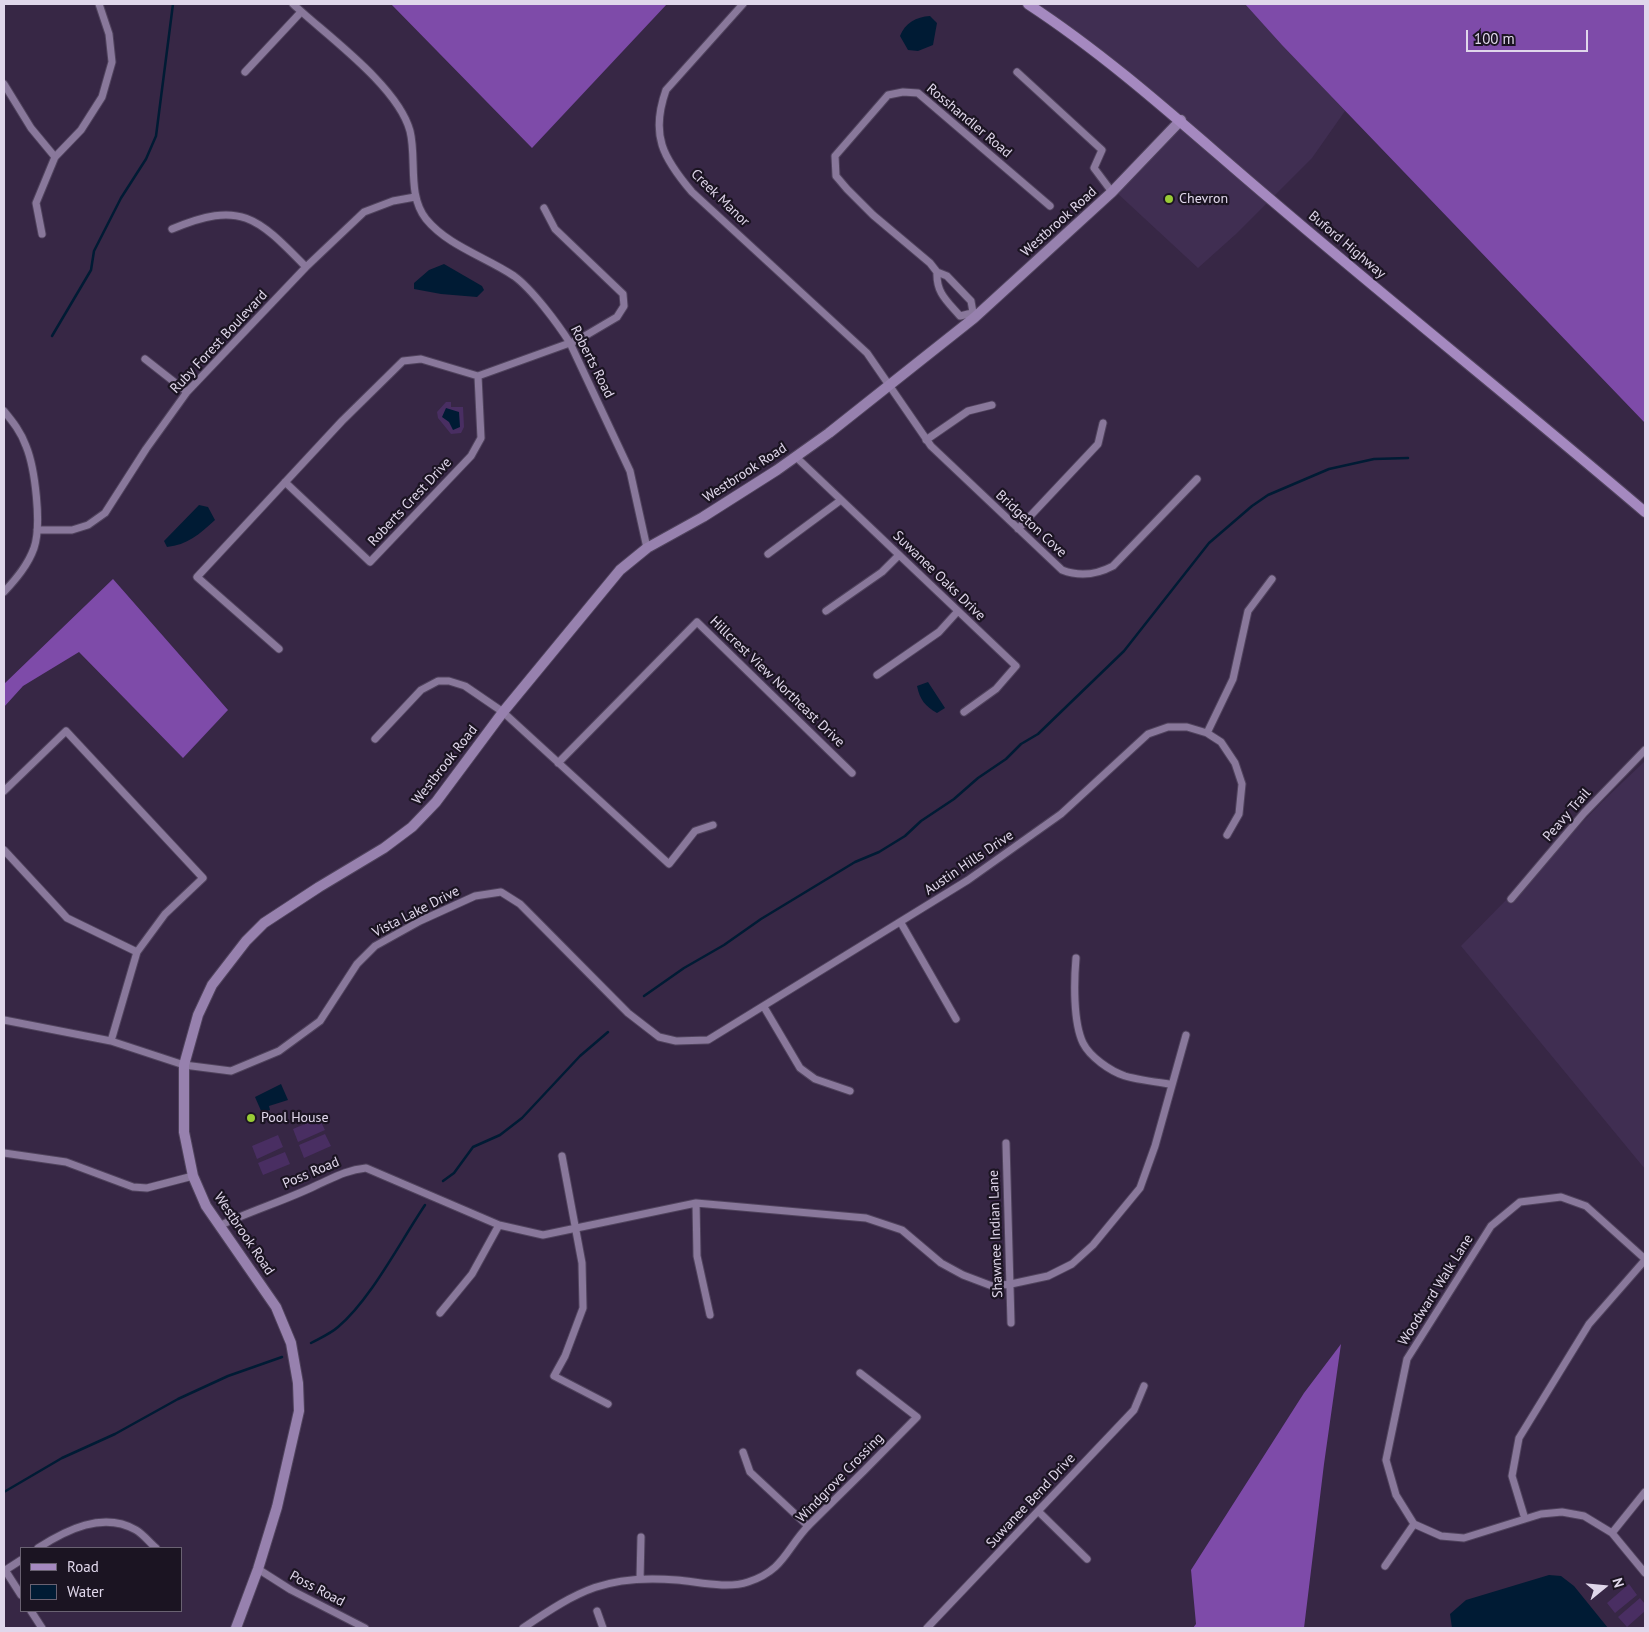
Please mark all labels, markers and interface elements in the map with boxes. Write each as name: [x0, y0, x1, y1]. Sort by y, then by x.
scale bar: [1469, 20, 1592, 52]
text: 100 m: [1474, 29, 1515, 48]
street label: Rosshandler Road: [923, 80, 1015, 162]
street label: Creek Manor: [687, 166, 753, 230]
street label: Westbrook Road: [1018, 184, 1100, 260]
place label: Chevron: [1179, 191, 1228, 207]
marker: Chevron: [1163, 193, 1175, 205]
street label: Buford Highway: [1305, 208, 1389, 282]
street label: Ruby Forest Boulevard: [167, 287, 271, 397]
street label: Roberts Road: [567, 323, 617, 401]
street label: Westbrook Road: [700, 440, 790, 506]
street label: Roberts Crest Drive: [365, 454, 455, 550]
street label: Bridgeton Cove: [992, 487, 1070, 561]
street label: Suwanee Oaks Drive: [889, 528, 989, 624]
street label: Hillcrest View Northeast Drive: [706, 613, 848, 751]
street label: Westbrook Road: [409, 722, 481, 808]
street label: Peavy Trail: [1540, 785, 1594, 845]
street label: Austin Hills Drive: [921, 827, 1017, 899]
street label: Vista Lake Drive: [370, 883, 462, 941]
place label: Pool House: [261, 1110, 329, 1126]
marker: Pool House: [245, 1112, 257, 1124]
street label: Poss Road: [280, 1154, 342, 1192]
street label: Shawnee Indian Lane: [985, 1170, 1007, 1298]
street label: Westbrook Road: [210, 1189, 278, 1279]
street label: Woodward Walk Lane: [1395, 1231, 1477, 1349]
street label: Windgrove Crossing: [793, 1430, 887, 1526]
street label: Suwanee Bend Drive: [983, 1450, 1079, 1552]
legend: [20, 1547, 182, 1612]
text: Road: [67, 1557, 99, 1576]
north arrow: [1579, 1562, 1629, 1612]
street label: Poss Road: [287, 1568, 347, 1610]
text: N: [1608, 1576, 1628, 1590]
text: Water: [67, 1582, 104, 1601]

